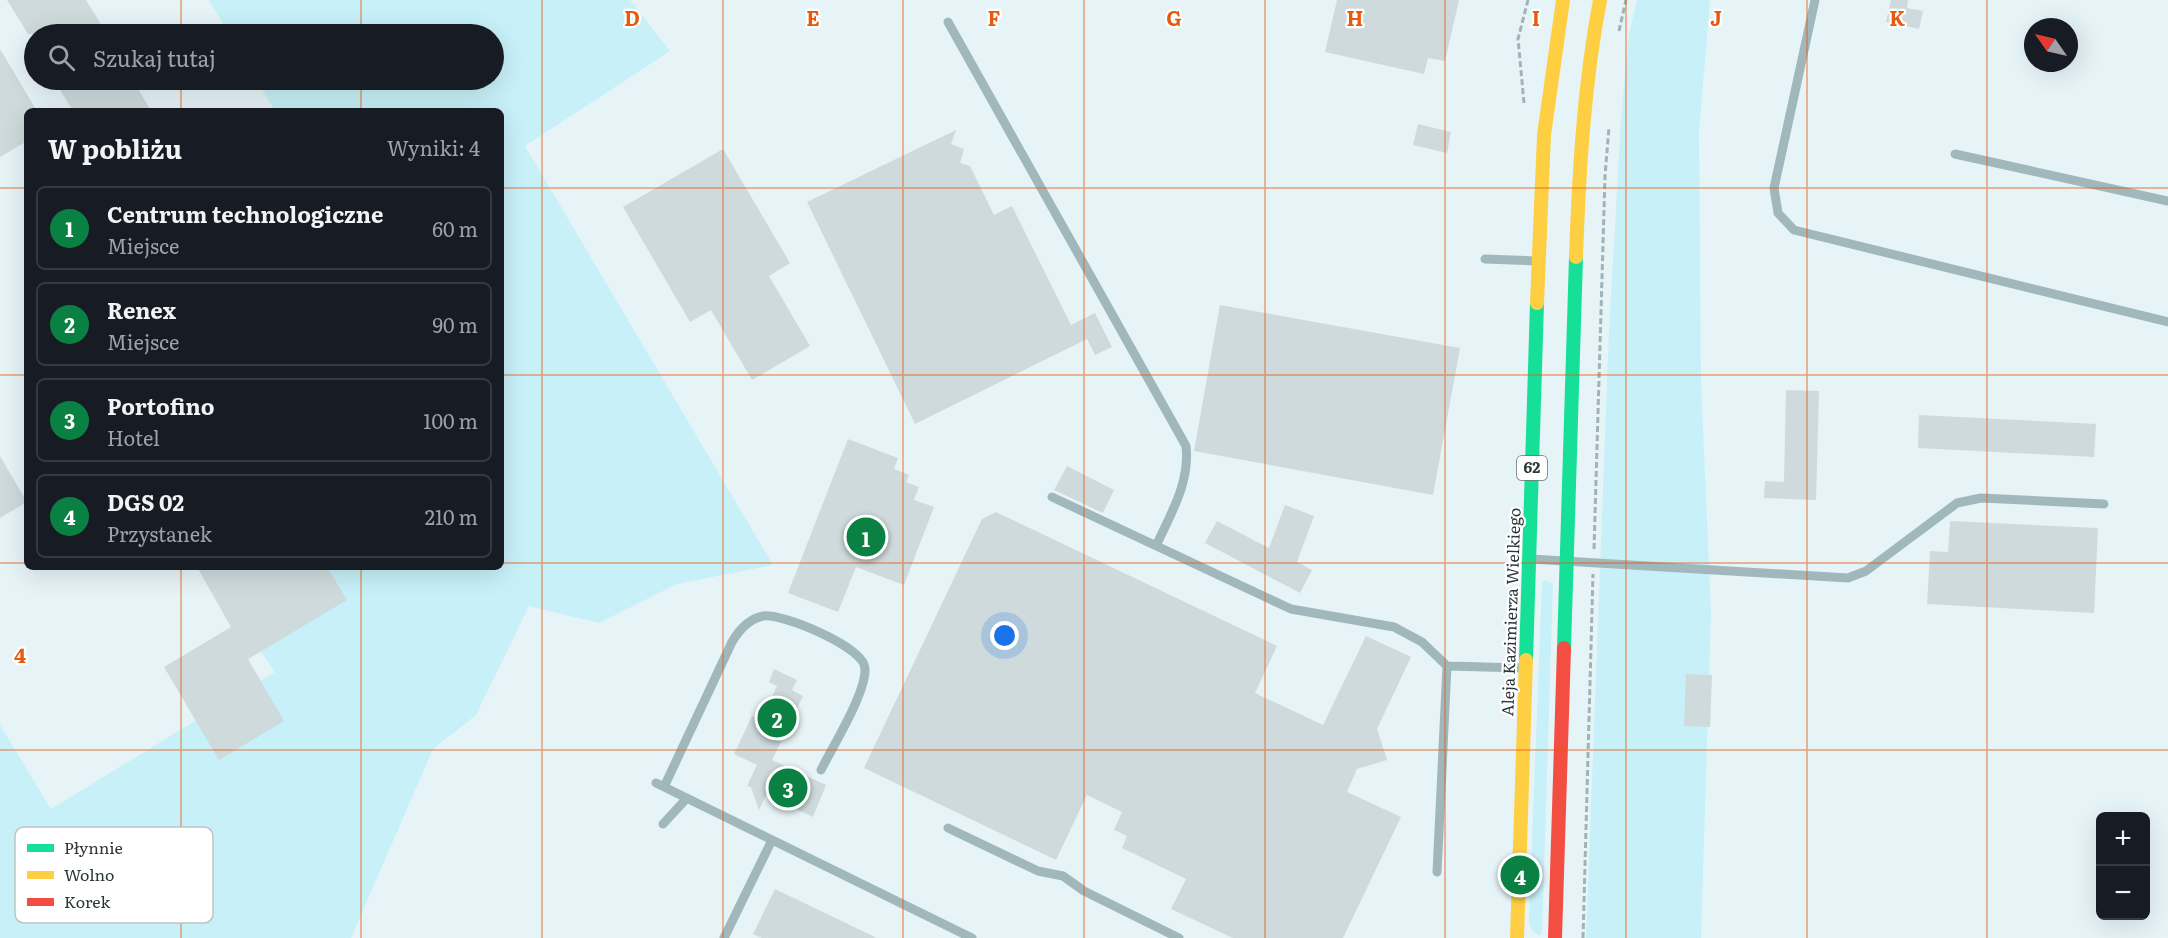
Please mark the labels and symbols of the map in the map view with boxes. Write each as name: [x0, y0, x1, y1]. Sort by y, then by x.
text: D: [624, 2, 640, 32]
text: E: [806, 2, 820, 32]
text: F: [988, 2, 1001, 32]
text: G: [1166, 2, 1182, 32]
text: H: [1347, 2, 1363, 32]
text: I: [1532, 2, 1540, 32]
text: J: [1710, 2, 1722, 32]
text: K: [1889, 2, 1905, 32]
north arrow: [2024, 18, 2078, 72]
road number: 62: [1517, 456, 1547, 480]
street label: Aleja Kazimierza Wielkiego: [1494, 507, 1526, 717]
pin: 1: [846, 514, 886, 560]
your location: [990, 621, 1019, 650]
text: 4: [14, 639, 26, 669]
pin: 2: [758, 696, 796, 740]
pin: 3: [768, 766, 808, 810]
legend: [15, 827, 213, 923]
text: Płynnie: [64, 835, 123, 859]
pin: 4: [1500, 852, 1540, 898]
text: Wolno: [64, 862, 114, 886]
text: Korek: [64, 889, 110, 913]

